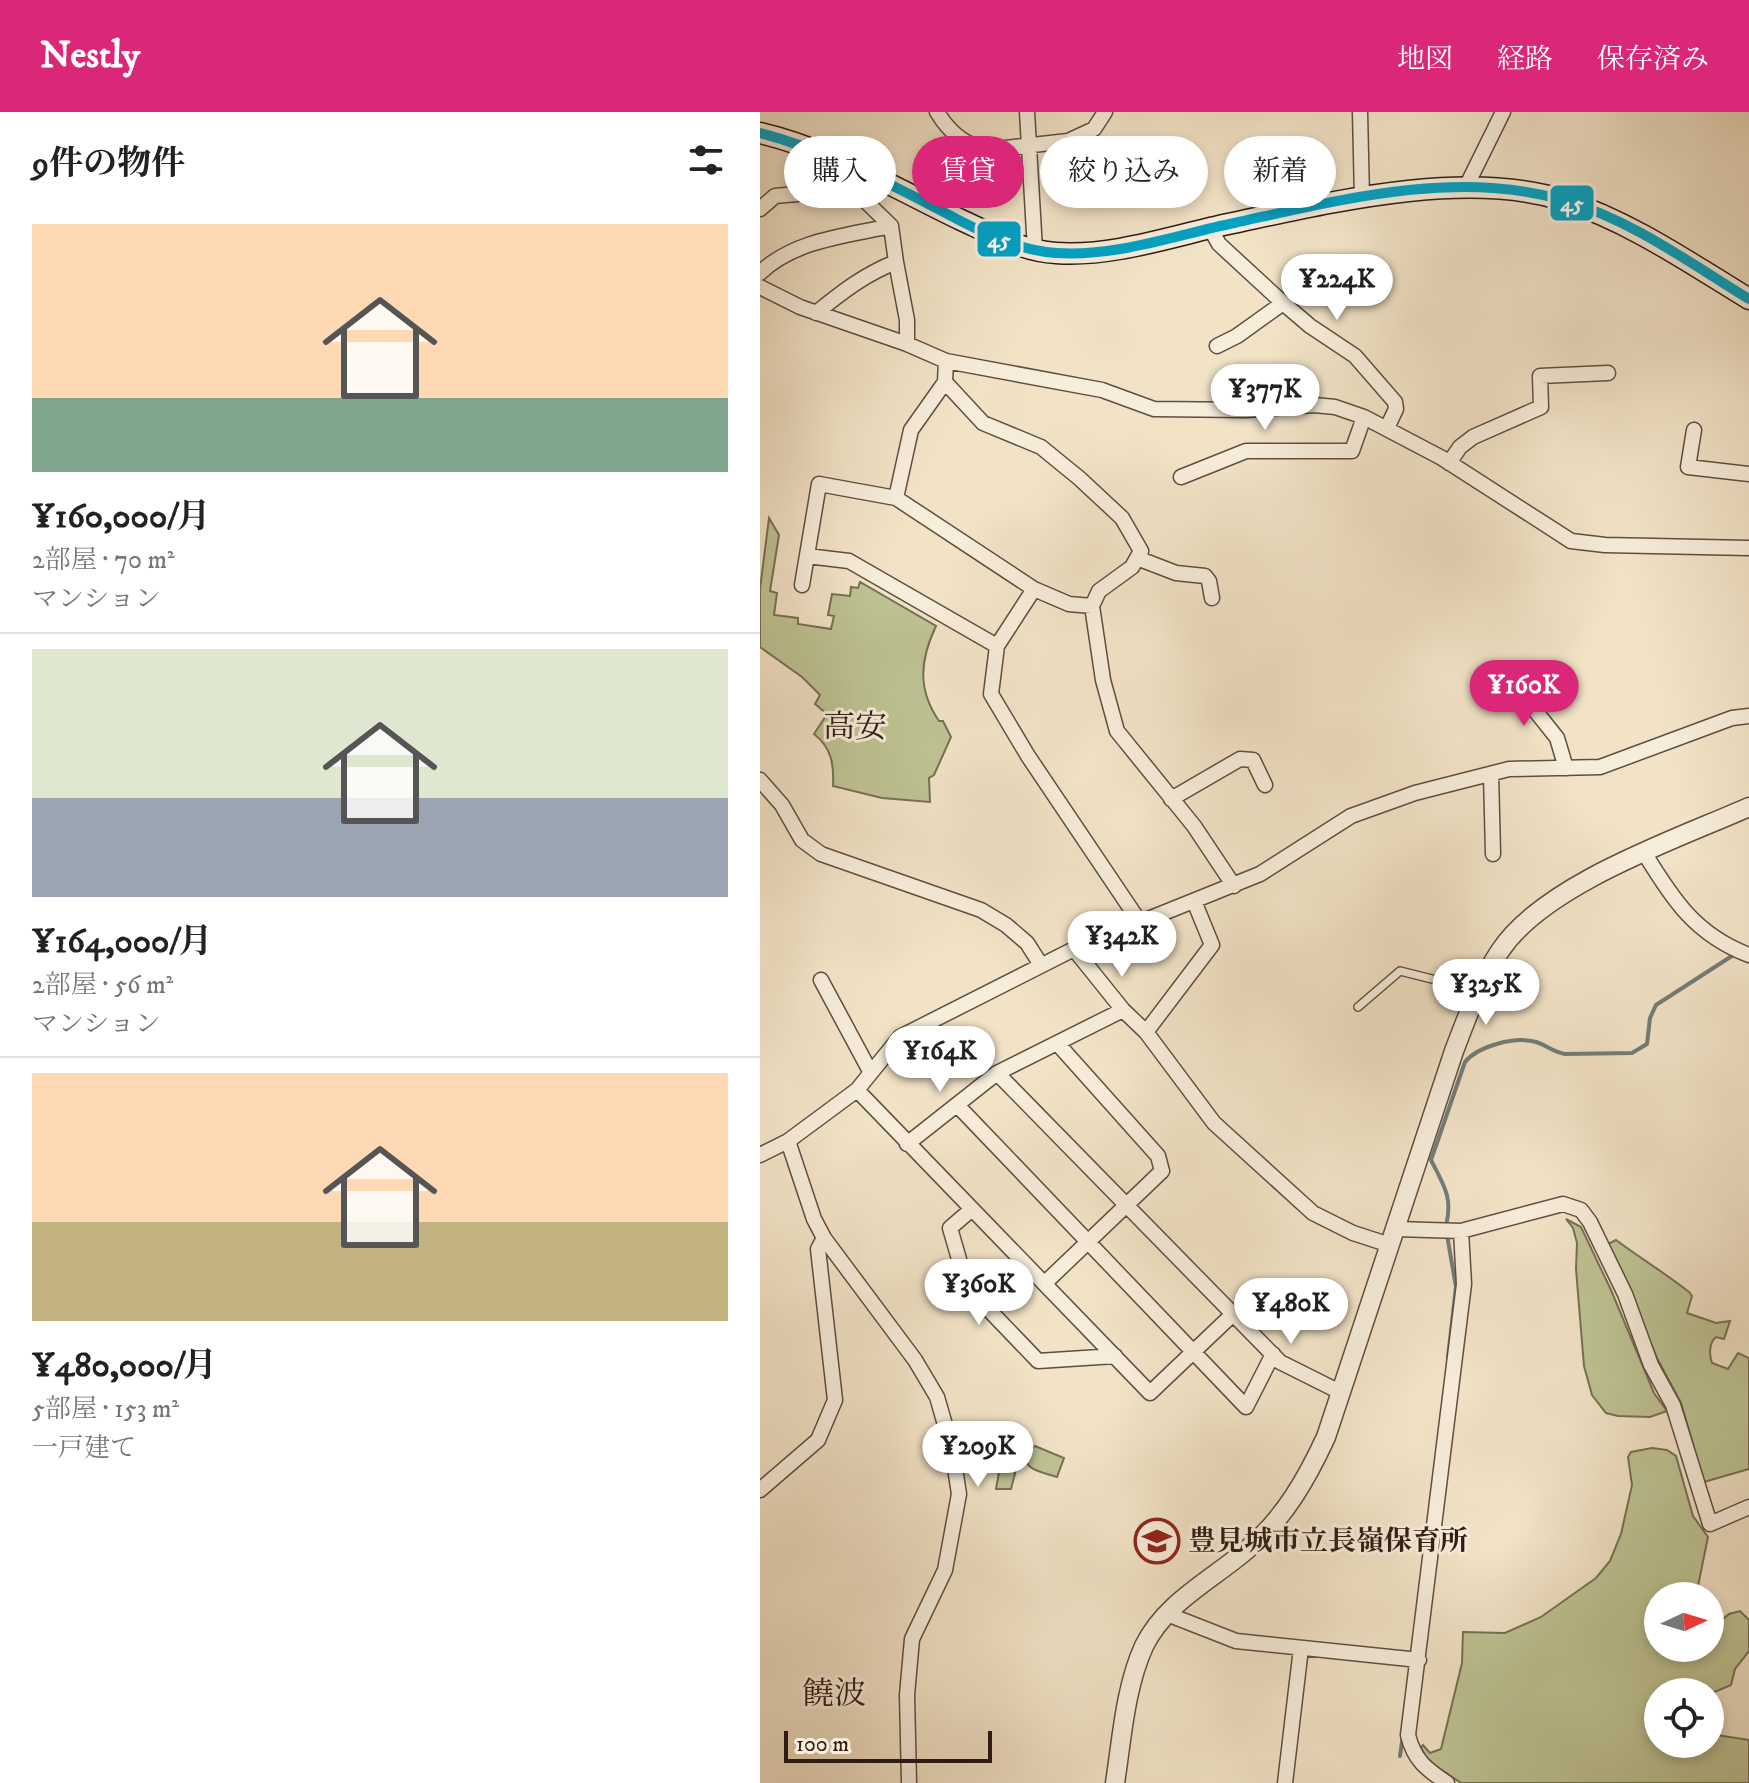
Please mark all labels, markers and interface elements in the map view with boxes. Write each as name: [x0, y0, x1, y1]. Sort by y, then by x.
text: Nestly: [40, 32, 140, 80]
text: 地図: [1397, 42, 1453, 77]
text: 経路: [1497, 42, 1553, 77]
text: 保存済み: [1597, 42, 1709, 77]
chip: 購入: [784, 136, 896, 208]
chip: 賃貸: [912, 136, 1024, 208]
chip: 絞り込み: [1040, 136, 1208, 208]
chip: 新着: [1224, 136, 1336, 208]
icon: filters: [684, 138, 728, 182]
text: 9件の物件: [32, 143, 185, 185]
line badge: 45: [1549, 184, 1595, 222]
text: 45: [1560, 191, 1584, 218]
line badge: 45: [976, 220, 1022, 258]
text: 45: [987, 227, 1011, 254]
pin: ¥224K: [1281, 254, 1393, 322]
text: ¥224K: [1299, 263, 1375, 296]
icon: home: [308, 276, 452, 420]
pin: ¥377K: [1209, 364, 1321, 432]
text: ¥377K: [1229, 373, 1301, 406]
text: ¥160,000/月: [32, 496, 210, 538]
text: 2部屋 · 70 m²: [32, 544, 175, 577]
text: マンション: [32, 583, 161, 616]
pin: ¥160K: [1468, 660, 1580, 728]
text: ¥160K: [1488, 669, 1560, 702]
icon: home: [308, 701, 452, 845]
district label: 高安: [823, 708, 887, 748]
pin: ¥342K: [1066, 911, 1178, 979]
text: ¥342K: [1085, 920, 1159, 953]
text: ¥164,000/月: [32, 921, 213, 963]
pin: ¥325K: [1430, 959, 1542, 1027]
text: ¥325K: [1451, 968, 1521, 1001]
text: 2部屋 · 56 m²: [32, 969, 173, 1002]
text: マンション: [32, 1008, 161, 1041]
pin: ¥164K: [884, 1026, 996, 1094]
text: ¥164K: [903, 1035, 977, 1068]
icon: home: [308, 1125, 452, 1269]
pin: ¥360K: [923, 1259, 1035, 1327]
text: ¥360K: [943, 1268, 1015, 1301]
pin: ¥480K: [1235, 1278, 1347, 1346]
text: ¥480K: [1252, 1287, 1330, 1320]
text: ¥480,000/月: [32, 1345, 217, 1387]
text: 5部屋 · 153 m²: [32, 1393, 179, 1426]
pin: ¥209K: [922, 1421, 1034, 1489]
text: ¥209K: [940, 1430, 1016, 1463]
text: 一戸建て: [32, 1432, 136, 1465]
school or university icon: 豊見城市立長嶺保育所: [1133, 1517, 1181, 1565]
place label: 豊見城市立長嶺保育所: [1188, 1524, 1468, 1559]
north arrow: [1644, 1582, 1724, 1662]
map controls: [1644, 1582, 1724, 1758]
district label: 饒波: [802, 1675, 866, 1715]
button: locate: [1644, 1678, 1724, 1758]
scale bar: [784, 1727, 992, 1763]
text: 100 m: [796, 1731, 849, 1758]

